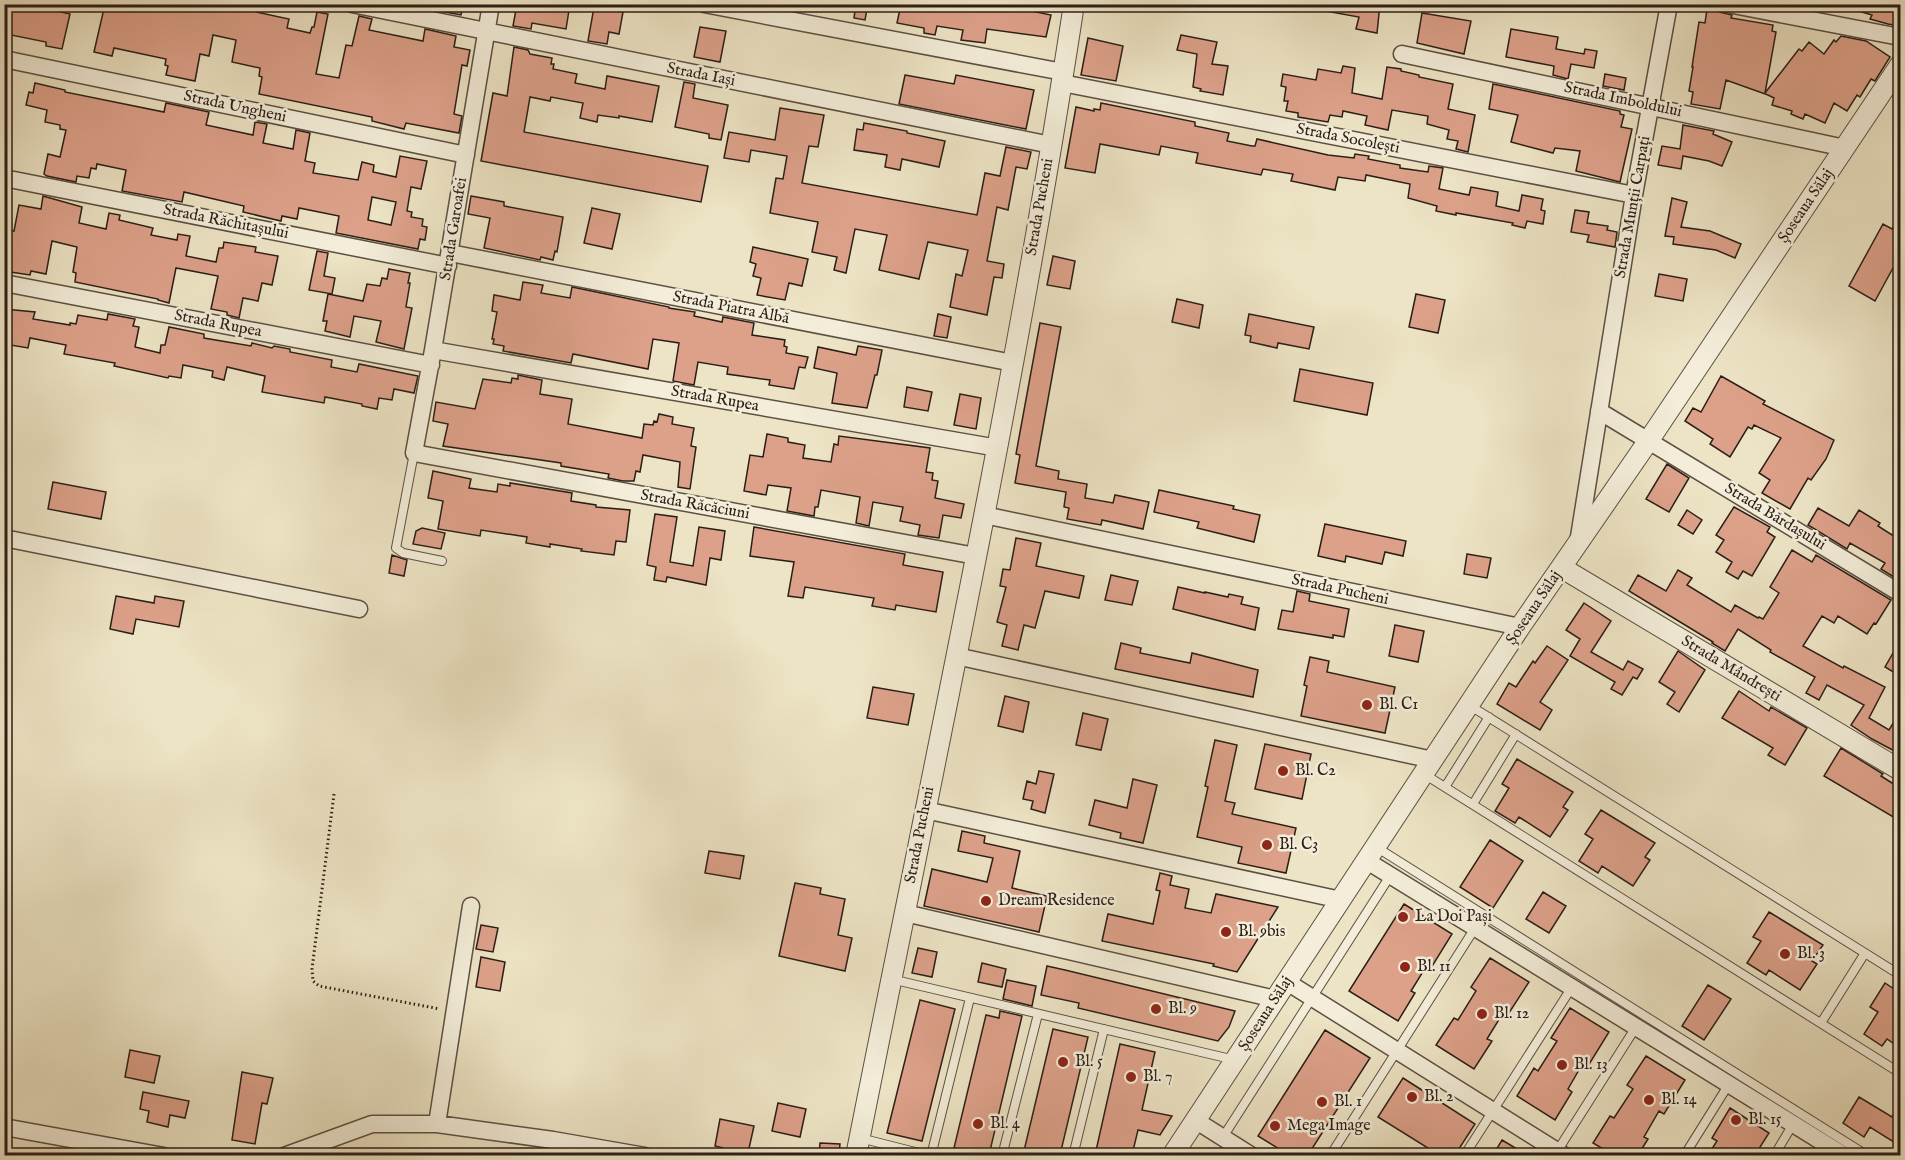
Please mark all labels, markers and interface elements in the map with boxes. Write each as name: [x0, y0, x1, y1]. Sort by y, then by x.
street label: Strada Iași: [665, 59, 737, 91]
street label: Strada Imboldului: [1562, 78, 1684, 122]
street label: Strada Ungheni: [182, 86, 288, 128]
street label: Strada Socolești: [1295, 119, 1401, 159]
street label: Strada Munții Carpați: [1611, 134, 1655, 280]
street label: Strada Pucheni: [1022, 157, 1058, 257]
street label: Șoseaua Sălaj: [1774, 165, 1838, 247]
street label: Strada Garoafei: [436, 176, 472, 282]
street label: Strada Răchitașului: [162, 200, 290, 244]
street label: Strada Piatra Albă: [671, 287, 791, 329]
street label: Strada Rupea: [173, 306, 264, 342]
street label: Strada Rupea: [670, 381, 761, 417]
street label: Strada Bărdașului: [1721, 479, 1829, 555]
street label: Strada Răcăciuni: [639, 486, 751, 524]
street label: Șoseaua Sălaj: [1502, 567, 1566, 649]
street label: Strada Pucheni: [1290, 570, 1390, 610]
street label: Strada Mândrești: [1677, 631, 1785, 707]
place label: Bl. C1: [1379, 695, 1418, 715]
marker: Bl. C1: [1360, 698, 1374, 712]
place label: Bl. C2: [1295, 761, 1336, 781]
marker: Bl. C2: [1276, 764, 1290, 778]
street label: Strada Pucheni: [901, 785, 939, 885]
place label: Bl. C3: [1279, 835, 1318, 855]
marker: Bl. C3: [1260, 838, 1274, 852]
place label: Dream Residence: [998, 891, 1115, 911]
marker: Dream Residence: [979, 894, 993, 908]
place label: La Doi Pași: [1415, 907, 1492, 927]
marker: La Doi Pași: [1396, 910, 1410, 924]
place label: Bl. 9bis: [1238, 922, 1286, 942]
marker: Bl. 9bis: [1219, 925, 1233, 939]
place label: Bl. 3: [1797, 944, 1825, 964]
marker: Bl. 3: [1778, 947, 1792, 961]
place label: Bl. 11: [1417, 957, 1451, 977]
marker: Bl. 11: [1398, 960, 1412, 974]
street label: Șoseaua Sălaj: [1234, 973, 1298, 1055]
place label: Bl. 9: [1168, 999, 1197, 1019]
marker: Bl. 9: [1149, 1002, 1163, 1016]
place label: Bl. 12: [1494, 1004, 1529, 1024]
marker: Bl. 12: [1475, 1007, 1489, 1021]
place label: Bl. 5: [1075, 1052, 1103, 1072]
marker: Bl. 5: [1056, 1055, 1070, 1069]
place label: Bl. 13: [1574, 1055, 1608, 1075]
marker: Bl. 13: [1555, 1058, 1569, 1072]
place label: Bl. 7: [1143, 1067, 1172, 1087]
marker: Bl. 7: [1124, 1070, 1138, 1084]
place label: Bl. 2: [1424, 1087, 1453, 1107]
marker: Bl. 2: [1405, 1090, 1419, 1104]
place label: Bl. 14: [1661, 1090, 1697, 1110]
place label: Bl. 1: [1334, 1092, 1362, 1112]
marker: Bl. 14: [1642, 1093, 1656, 1107]
marker: Bl. 1: [1315, 1095, 1329, 1109]
place label: Bl. 15: [1748, 1110, 1782, 1130]
marker: Bl. 15: [1729, 1113, 1743, 1127]
place label: Bl. 4: [990, 1114, 1020, 1134]
place label: Mega Image: [1287, 1116, 1371, 1136]
marker: Bl. 4: [971, 1117, 985, 1131]
marker: Mega Image: [1268, 1119, 1282, 1133]

